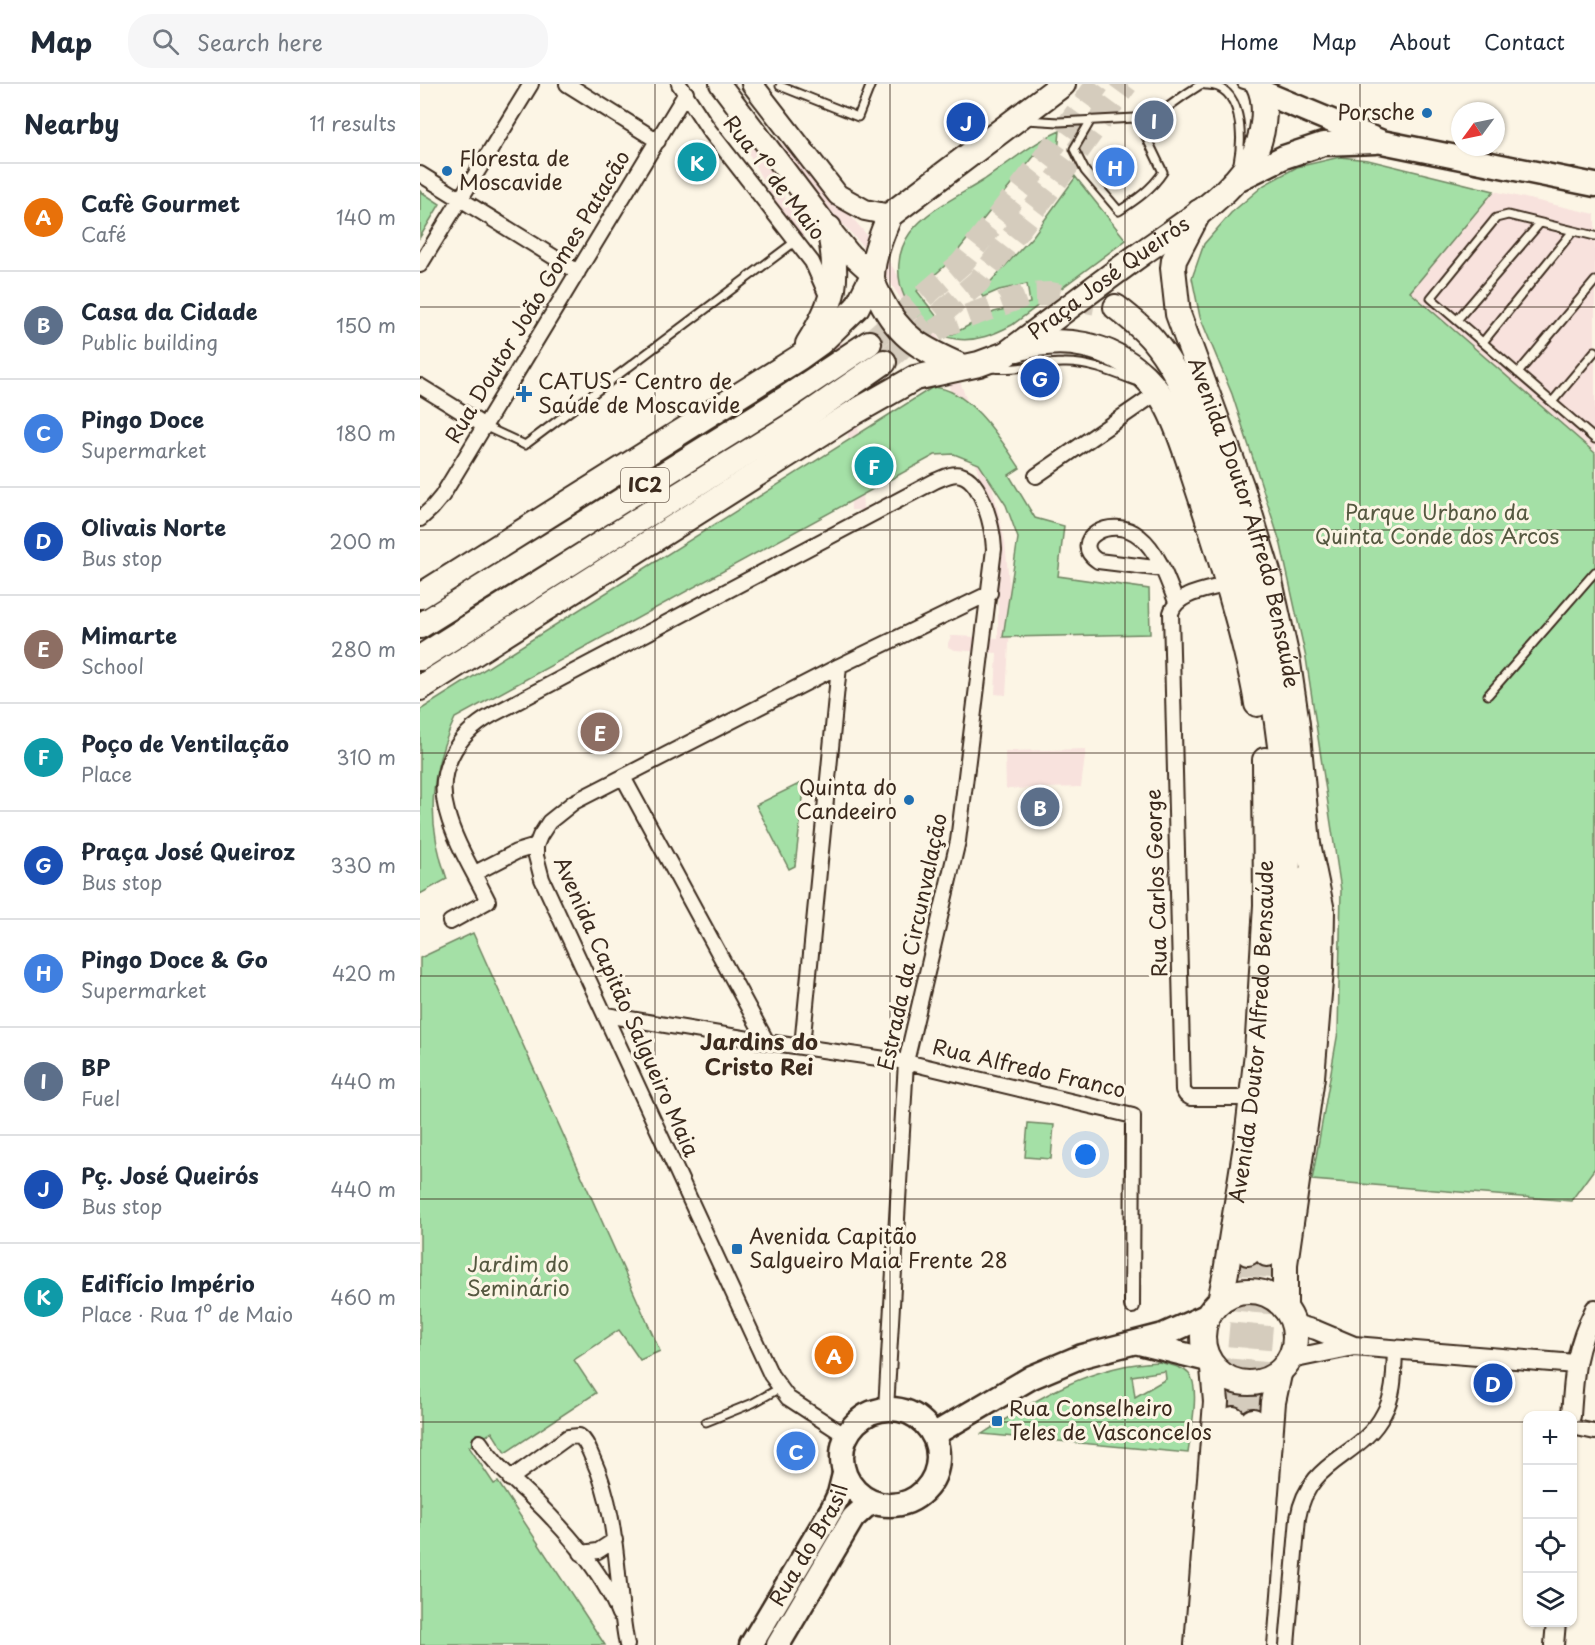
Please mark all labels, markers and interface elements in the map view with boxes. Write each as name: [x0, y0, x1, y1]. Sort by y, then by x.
search box: [128, 14, 548, 68]
text: Map: [30, 20, 92, 63]
icon: search: [149, 25, 182, 58]
text: Search here: [197, 25, 323, 58]
text: Home: [1220, 25, 1279, 57]
text: Map: [1312, 25, 1357, 57]
text: About: [1390, 25, 1451, 57]
text: Contact: [1484, 25, 1565, 57]
place label: Porsche: [1338, 95, 1415, 127]
pin: I: [1134, 98, 1174, 142]
pin: J: [946, 99, 986, 144]
north arrow: [1451, 102, 1505, 156]
text: Nearby: [24, 104, 119, 143]
marker: Porsche: [1420, 106, 1434, 120]
text: 11 results: [309, 108, 396, 138]
street label: Rua 1º de Maio: [717, 108, 834, 246]
pin: K: [678, 140, 716, 184]
place label: Floresta de Moscavide: [459, 141, 570, 197]
street label: Rua Doutor João Gomes Patacão: [436, 143, 637, 449]
pin: H: [1096, 144, 1134, 190]
marker: Floresta de Moscavide: [440, 164, 454, 178]
text: Cafè Gourmet: [81, 186, 240, 219]
text: A: [36, 202, 51, 232]
text: 140 m: [336, 202, 396, 232]
street label: Praça José Queirós: [1020, 207, 1195, 347]
text: Café: [81, 219, 126, 249]
text: Casa da Cidade: [81, 294, 258, 327]
text: B: [37, 310, 50, 340]
text: 150 m: [336, 310, 396, 340]
text: Public building: [81, 327, 218, 357]
street label: Avenida Doutor Alfredo Bensaúde: [1181, 352, 1309, 690]
pin: G: [1020, 356, 1060, 400]
place label: CATUS - Centro de Saúde de Moscavide: [538, 364, 740, 420]
marker: CATUS - Centro de Saúde de Moscavide: [515, 385, 533, 403]
text: Pingo Doce: [81, 402, 204, 435]
text: C: [36, 418, 51, 448]
text: 180 m: [336, 418, 396, 448]
text: Supermarket: [81, 435, 207, 465]
pin: F: [854, 444, 894, 488]
road number: IC2: [621, 468, 669, 502]
park label: Parque Urbano da Quinta Conde dos Arcos: [1315, 495, 1559, 551]
text: Olivais Norte: [81, 510, 226, 543]
text: D: [36, 526, 51, 556]
text: 200 m: [329, 526, 396, 556]
text: Bus stop: [81, 543, 162, 573]
text: Mimarte: [81, 618, 177, 651]
text: E: [37, 634, 50, 664]
text: 280 m: [331, 634, 396, 664]
text: School: [81, 651, 144, 681]
pin: E: [580, 710, 620, 754]
text: Poço de Ventilação: [81, 726, 289, 759]
text: F: [38, 742, 49, 772]
text: 310 m: [336, 742, 396, 772]
text: Place: [81, 759, 132, 789]
place label: Quinta do Candeeiro: [796, 770, 897, 826]
pin: B: [1020, 784, 1060, 830]
street label: Rua Carlos George: [1136, 788, 1174, 978]
marker: Quinta do Candeeiro: [902, 793, 916, 807]
street label: Estrada da Circunvalação: [868, 810, 954, 1073]
text: Praça José Queiroz: [81, 834, 295, 867]
text: G: [35, 850, 52, 880]
text: 330 m: [330, 850, 396, 880]
street label: Avenida Capitão Salgueiro Maia: [547, 851, 709, 1162]
street label: Avenida Doutor Alfredo Bensaúde: [1219, 860, 1280, 1205]
text: Bus stop: [81, 867, 162, 897]
text: Pingo Doce & Go: [81, 942, 268, 975]
text: H: [36, 958, 51, 988]
text: 420 m: [332, 958, 396, 988]
text: Supermarket: [81, 975, 207, 1005]
district label: Jardins do Cristo Rei: [700, 1024, 818, 1082]
street label: Rua Alfredo Franco: [930, 1029, 1129, 1105]
text: BP: [81, 1050, 110, 1083]
text: I: [40, 1066, 47, 1096]
text: 440 m: [331, 1066, 396, 1096]
text: Fuel: [81, 1083, 120, 1113]
your location: [1071, 1140, 1100, 1169]
text: Pç. José Queirós: [81, 1158, 259, 1191]
text: J: [37, 1174, 50, 1204]
text: 440 m: [331, 1174, 396, 1204]
text: Bus stop: [81, 1191, 162, 1221]
place label: Avenida Capitão Salgueiro Maia Frente 28: [749, 1219, 1008, 1275]
marker: Avenida Capitão Salgueiro Maia Frente 28: [730, 1242, 744, 1256]
park label: Jardim do Seminário: [466, 1247, 570, 1303]
text: Edifício Império: [81, 1266, 255, 1299]
text: K: [36, 1282, 51, 1312]
text: 460 m: [330, 1282, 396, 1312]
text: Place · Rua 1º de Maio: [81, 1299, 293, 1329]
pin: A: [814, 1332, 854, 1378]
pin: D: [1474, 1360, 1512, 1406]
place label: Rua Conselheiro Teles de Vasconcelos: [1009, 1391, 1212, 1447]
map controls: [1523, 1411, 1577, 1627]
button: +: [1523, 1411, 1577, 1465]
marker: Rua Conselheiro Teles de Vasconcelos: [990, 1414, 1004, 1428]
pin: C: [776, 1428, 815, 1474]
button: −: [1523, 1465, 1577, 1519]
street label: Rua do Brasil: [760, 1480, 855, 1612]
button: locate: [1523, 1519, 1577, 1573]
button: layers: [1523, 1573, 1577, 1627]

